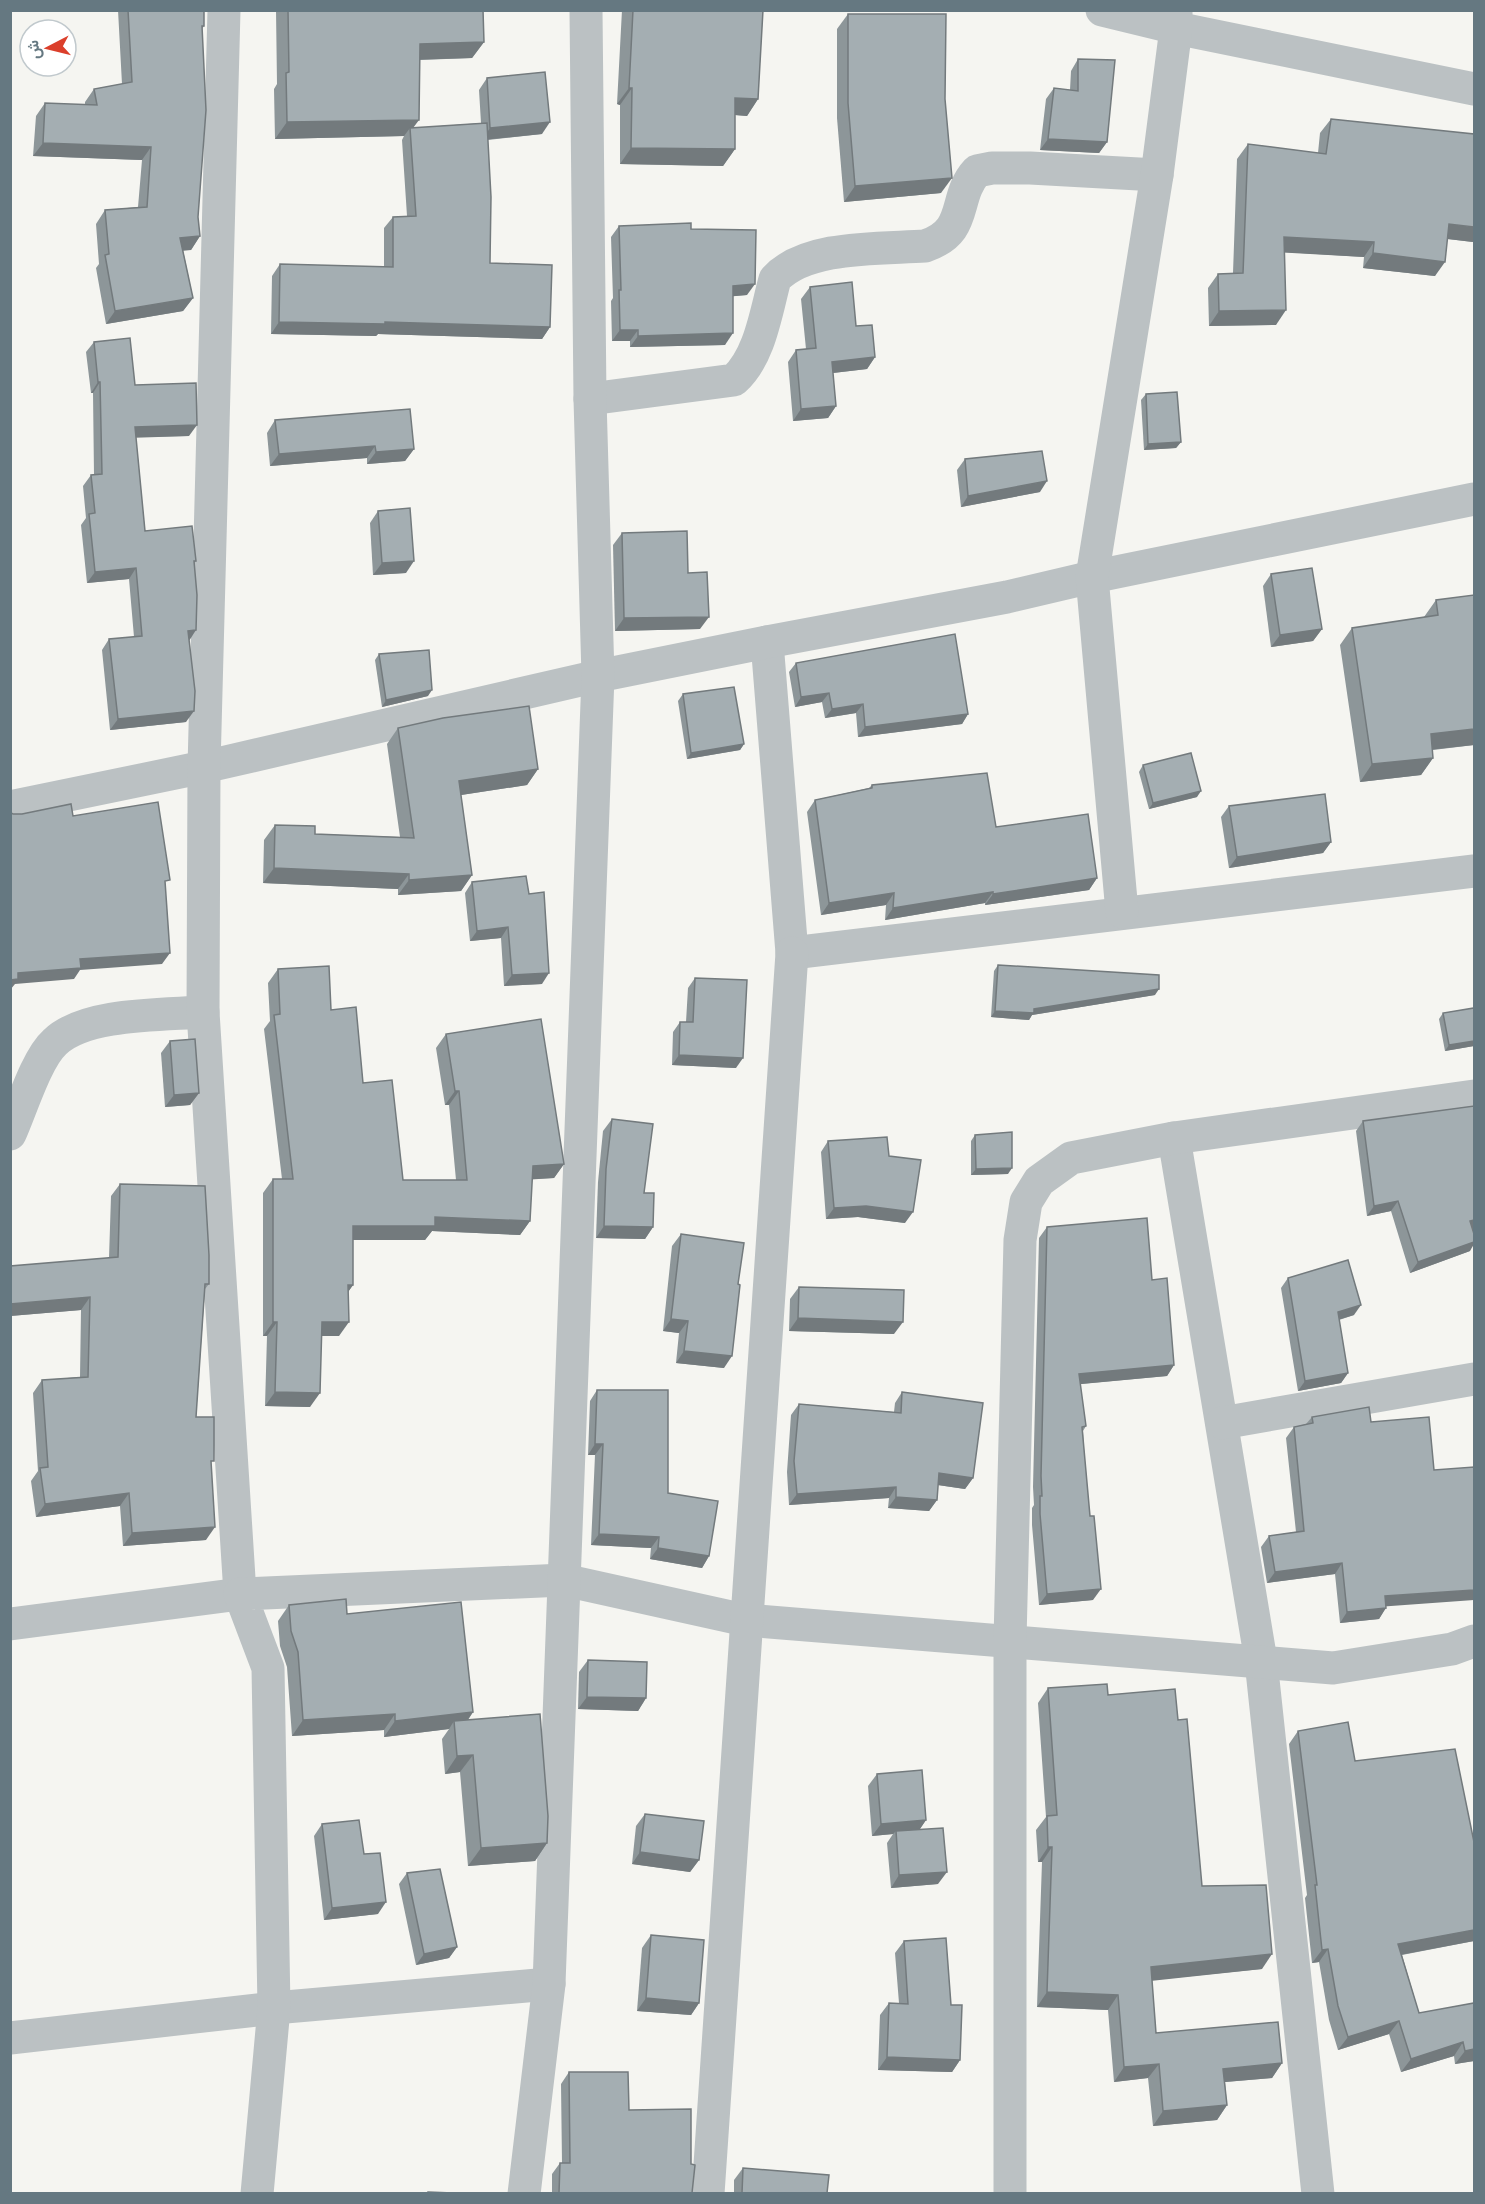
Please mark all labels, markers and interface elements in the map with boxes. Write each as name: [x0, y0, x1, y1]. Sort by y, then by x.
north arrow: [18, 18, 78, 78]
text: ش: [22, 39, 44, 61]

